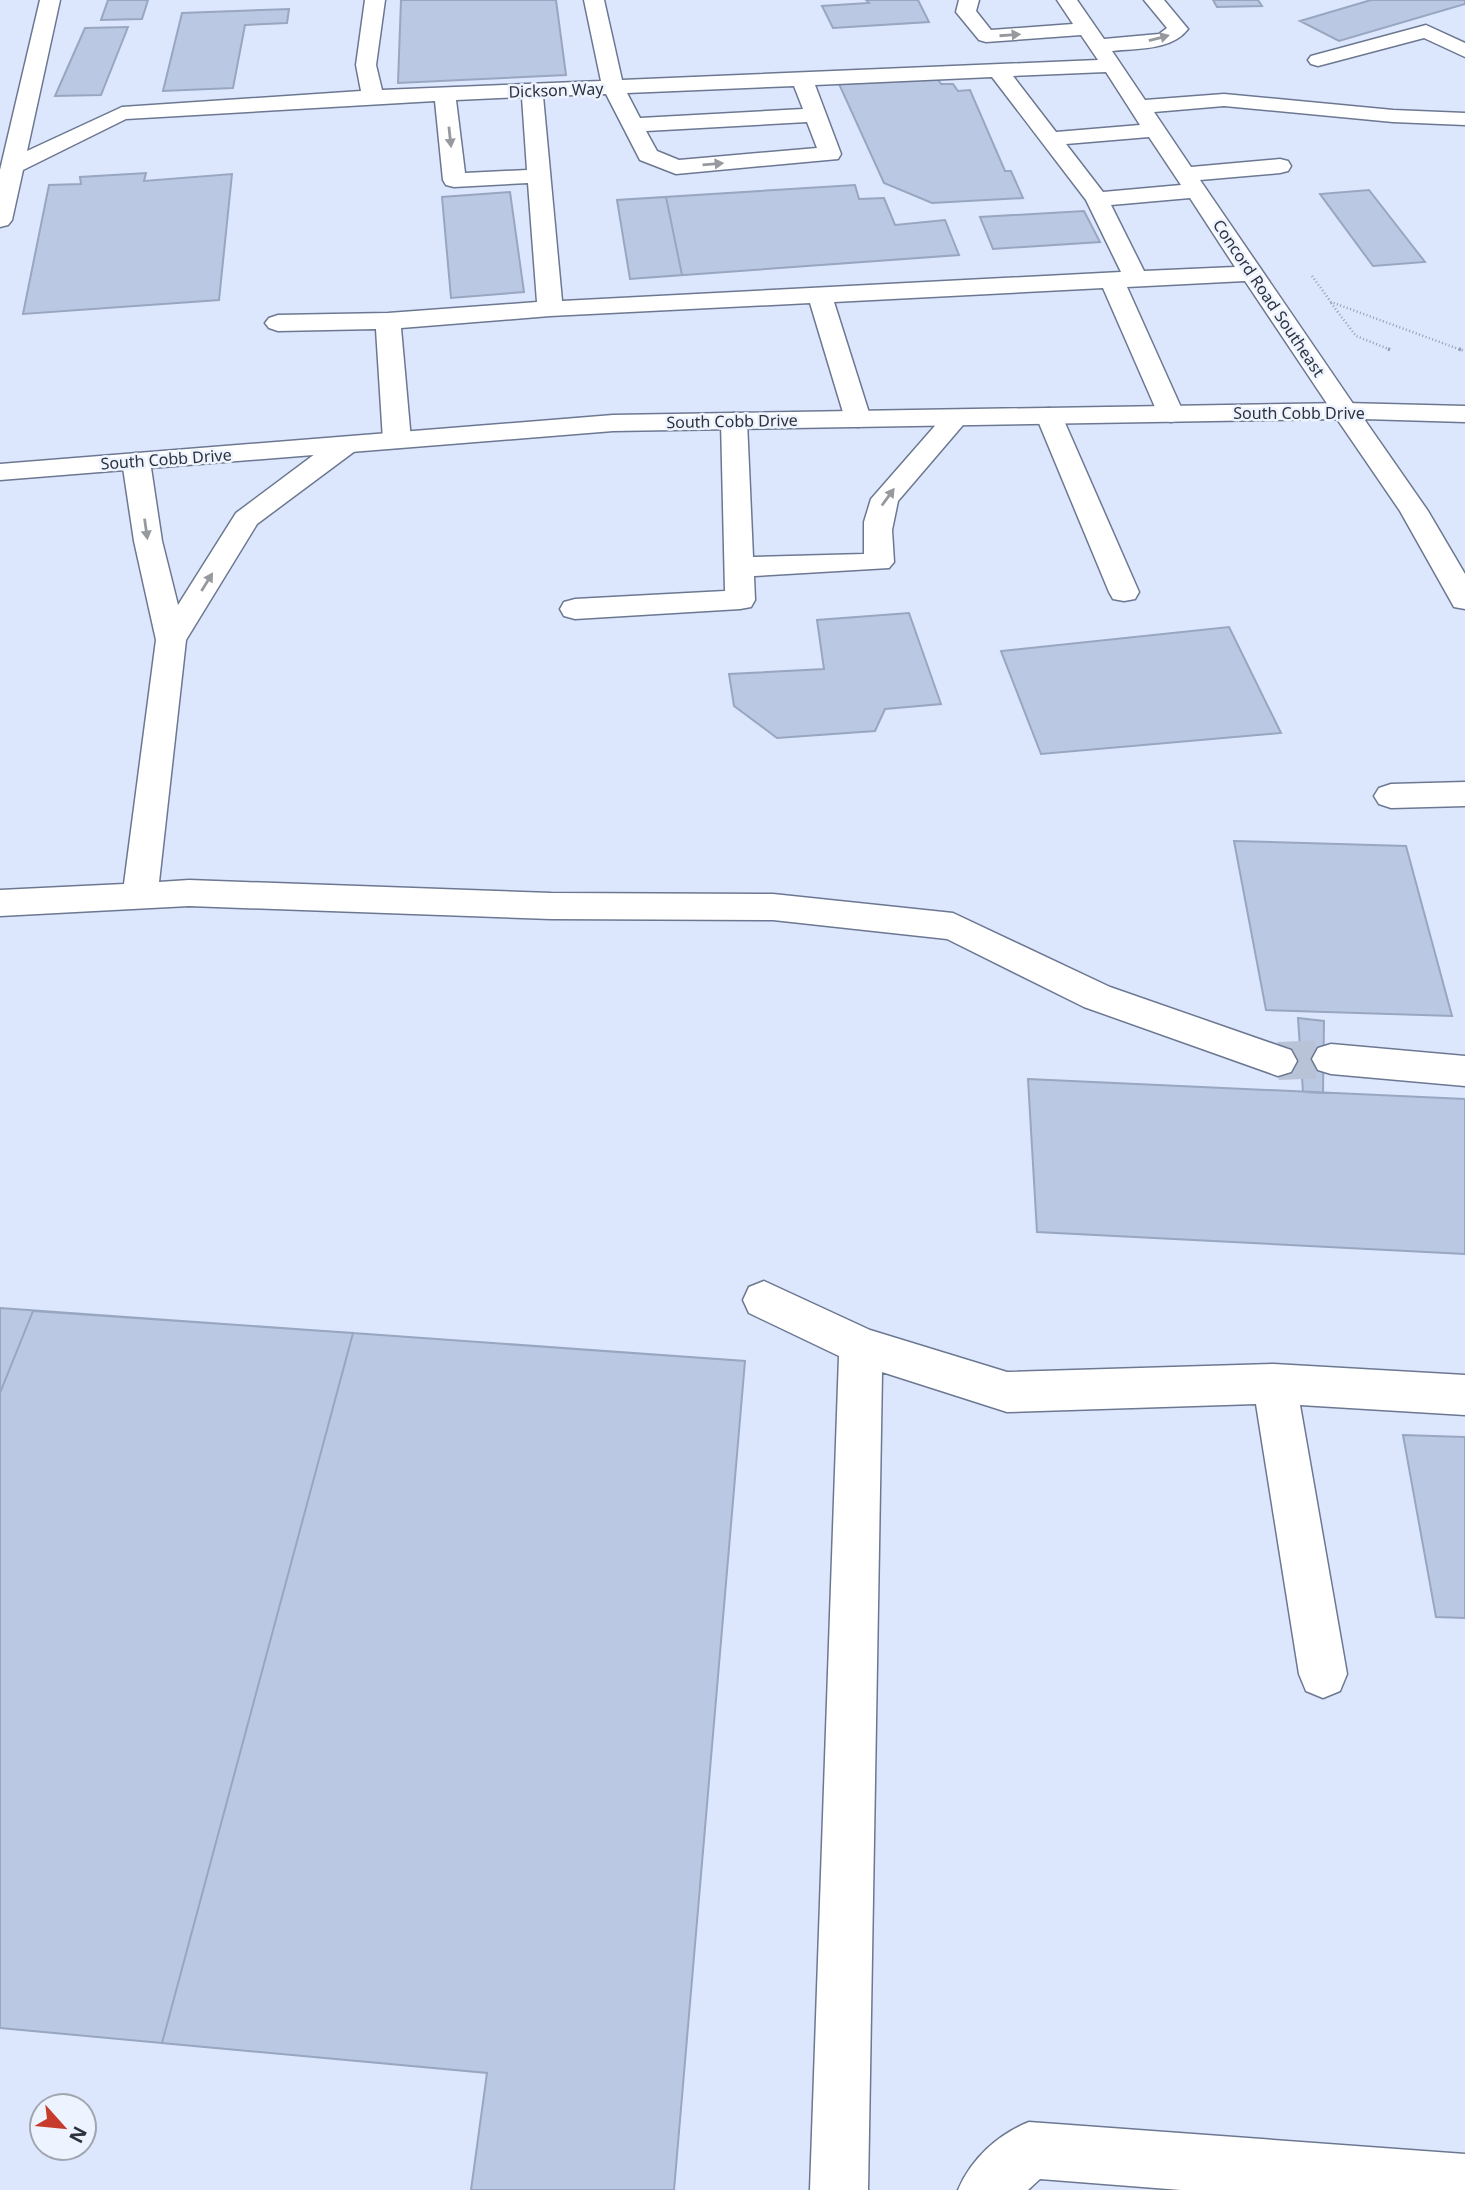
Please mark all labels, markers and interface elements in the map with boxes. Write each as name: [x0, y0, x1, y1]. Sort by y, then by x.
one-way arrow: [1000, 29, 1022, 40]
one-way arrow: [1148, 32, 1170, 43]
street label: Dickson Way: [508, 77, 605, 103]
one-way arrow: [444, 127, 455, 149]
one-way arrow: [703, 158, 725, 169]
street label: Concord Road Southeast: [1208, 215, 1330, 381]
street label: South Cobb Drive: [1233, 402, 1365, 424]
street label: South Cobb Drive: [666, 409, 798, 433]
street label: South Cobb Drive: [100, 443, 232, 475]
one-way arrow: [881, 488, 895, 506]
one-way arrow: [141, 518, 152, 540]
one-way arrow: [201, 572, 214, 591]
north arrow: [28, 2092, 98, 2162]
text: N: [63, 2122, 93, 2148]

